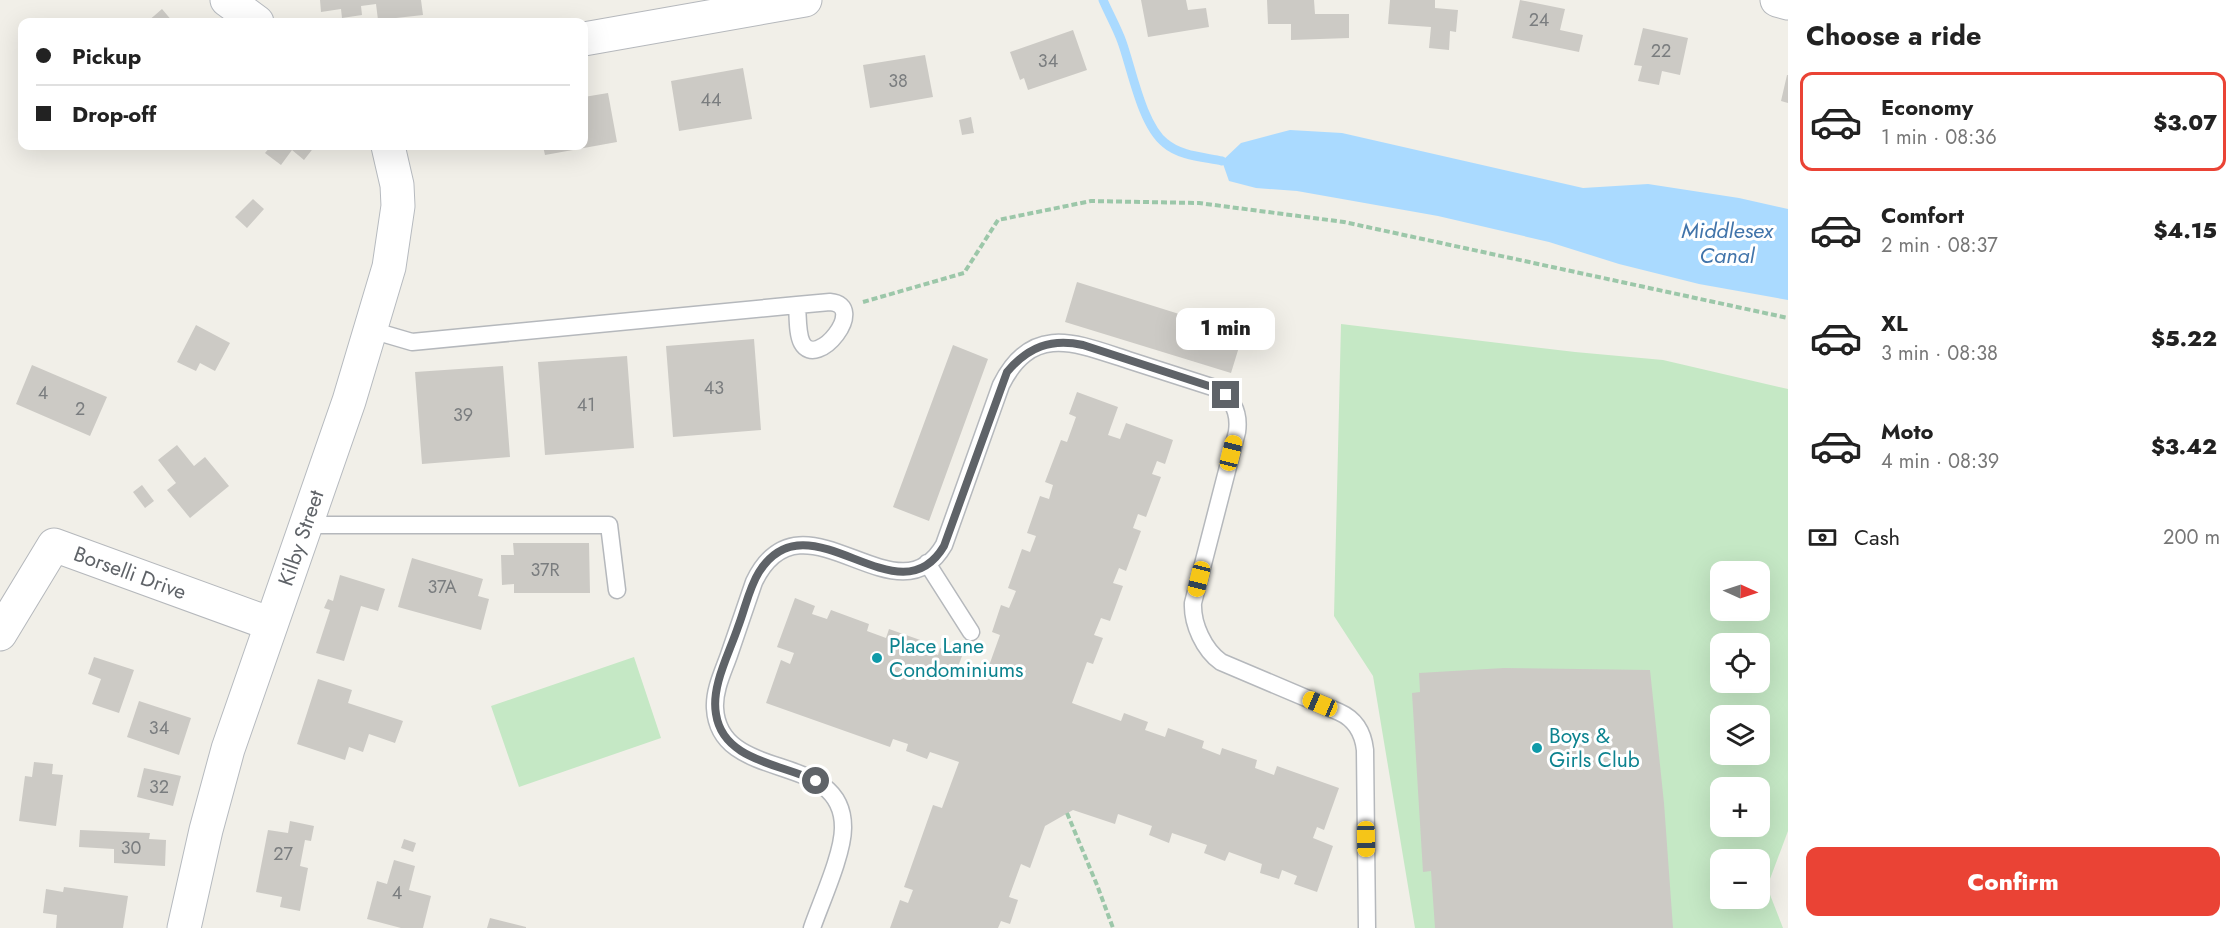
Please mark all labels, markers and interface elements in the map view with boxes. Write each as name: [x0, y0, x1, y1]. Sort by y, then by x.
house number: 24: [1529, 7, 1549, 33]
text: Choose a ride: [1806, 16, 1981, 55]
house number: 22: [1651, 38, 1671, 64]
text: Pickup: [72, 40, 141, 72]
house number: 34: [1038, 48, 1058, 74]
house number: 38: [888, 68, 908, 94]
house number: 44: [701, 87, 722, 113]
text: Economy: [1881, 91, 1973, 123]
icon: car: [1809, 95, 1863, 149]
text: Drop-off: [72, 98, 156, 130]
text: $3.07: [2153, 106, 2217, 138]
text: 1 min · 08:36: [1881, 123, 1997, 152]
text: Comfort: [1881, 199, 1964, 231]
icon: car: [1809, 203, 1863, 257]
water label: Middlesex Canal: [1681, 214, 1775, 271]
text: $4.15: [2153, 214, 2217, 246]
text: 2 min · 08:37: [1881, 231, 1998, 260]
text: XL: [1881, 307, 1908, 339]
callout: 1 min: [1176, 308, 1276, 350]
icon: car: [1809, 311, 1863, 365]
text: 1 min: [1200, 314, 1251, 343]
text: $5.22: [2151, 322, 2217, 354]
text: 3 min · 08:38: [1881, 339, 1998, 368]
house number: 43: [704, 375, 724, 401]
house number: 4: [38, 380, 48, 406]
route end: [1212, 381, 1239, 408]
house number: 41: [577, 392, 595, 418]
house number: 2: [75, 396, 85, 422]
house number: 39: [453, 402, 473, 428]
text: Moto: [1881, 415, 1934, 447]
icon: car: [1809, 419, 1863, 473]
text: $3.42: [2151, 430, 2217, 462]
car: [1218, 433, 1244, 473]
text: 4 min · 08:39: [1881, 447, 1999, 476]
street label: Kilby Street: [271, 486, 331, 590]
icon: cash: [1806, 521, 1839, 554]
text: Cash: [1854, 521, 1900, 553]
text: 200 m: [2163, 523, 2220, 552]
street label: Borselli Drive: [70, 539, 191, 607]
house number: 37R: [530, 557, 560, 583]
car: [1186, 559, 1212, 599]
north arrow: [1710, 561, 1770, 621]
map controls: [1710, 561, 1770, 909]
house number: 37A: [427, 574, 457, 600]
place label: Place Lane Condominiums: [889, 631, 1024, 685]
button: locate: [1710, 633, 1770, 693]
marker: Place Lane Condominiums: [870, 651, 884, 665]
car: [1300, 689, 1340, 719]
button: layers: [1710, 705, 1770, 765]
house number: 34: [149, 715, 169, 741]
place label: Boys & Girls Club: [1549, 721, 1640, 775]
marker: Boys & Girls Club: [1530, 741, 1544, 755]
route start: [802, 767, 829, 794]
house number: 32: [149, 774, 169, 800]
button: +: [1710, 777, 1770, 837]
car: [1357, 821, 1375, 857]
house number: 30: [121, 835, 142, 861]
house number: 27: [273, 841, 293, 867]
button: Confirm: [1806, 847, 2220, 916]
button: −: [1710, 849, 1770, 909]
house number: 4: [392, 880, 402, 906]

